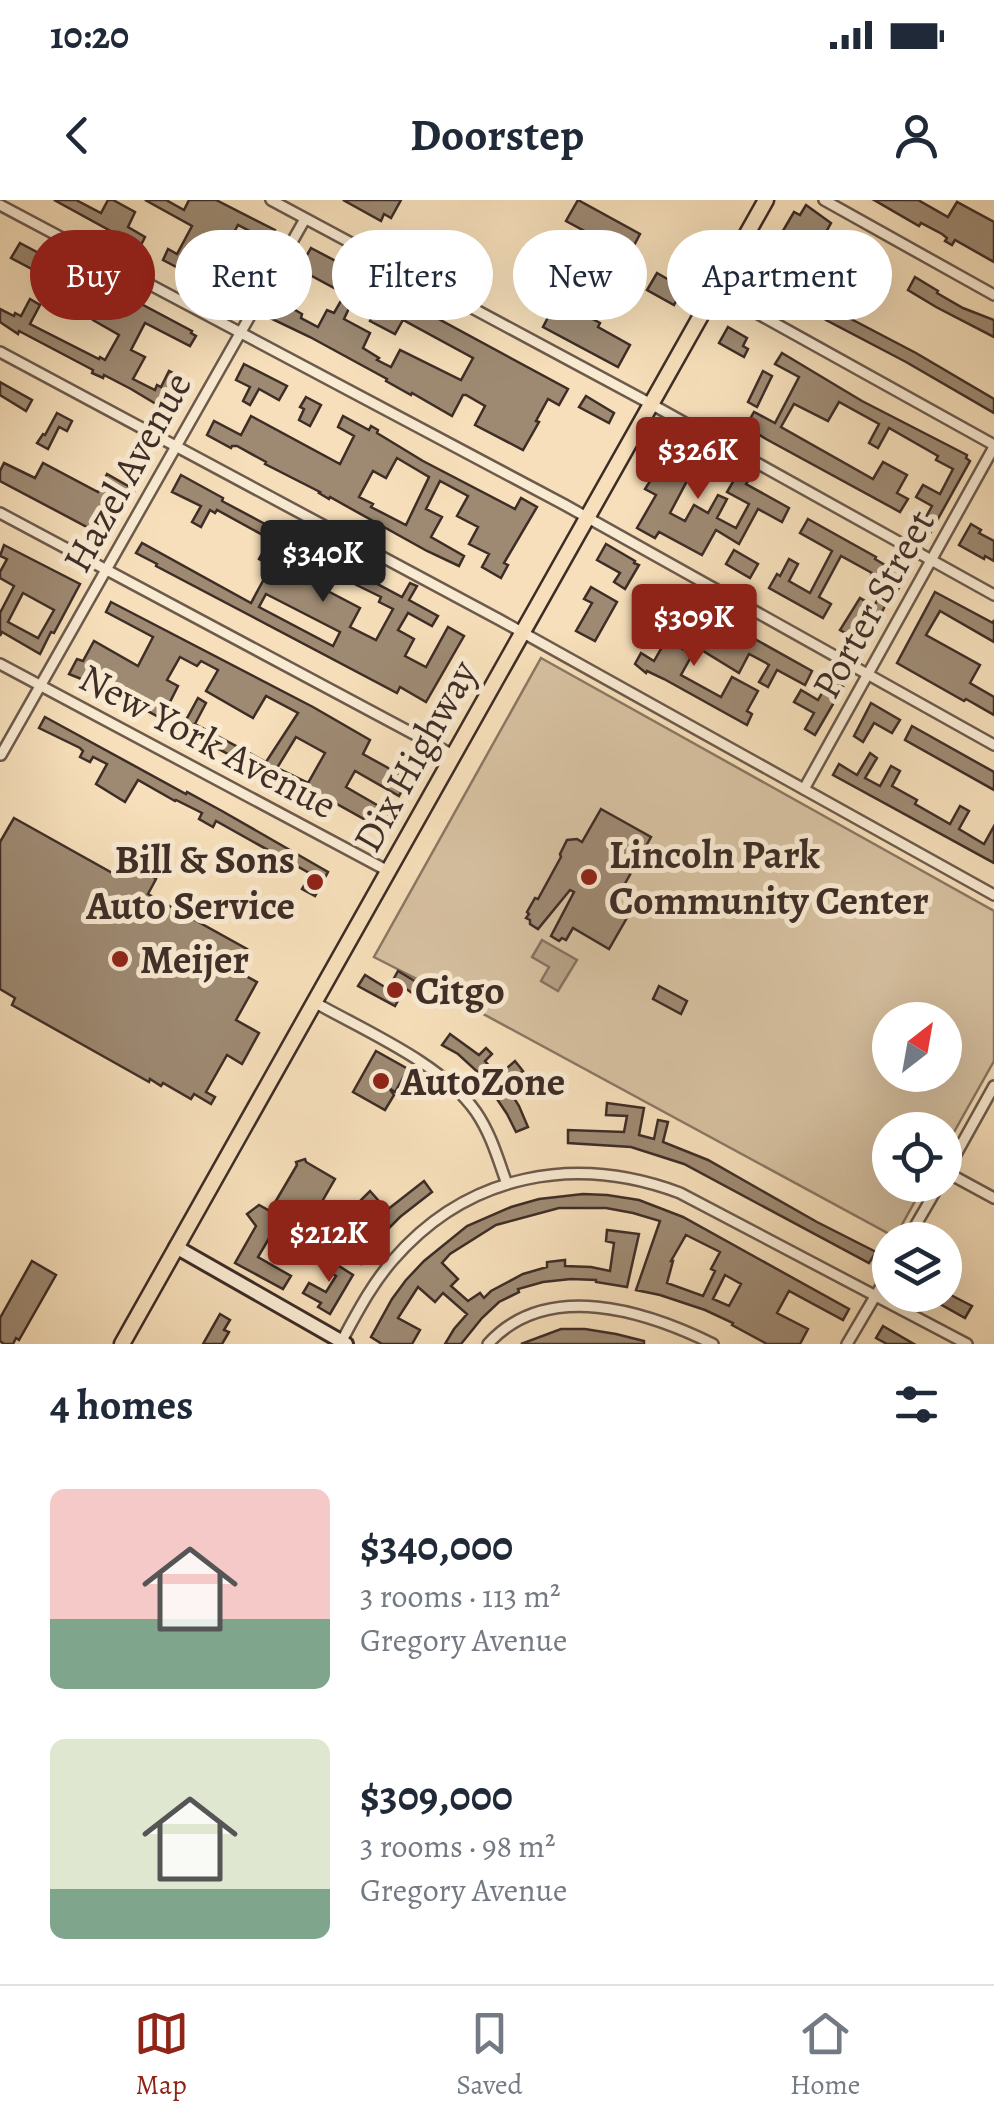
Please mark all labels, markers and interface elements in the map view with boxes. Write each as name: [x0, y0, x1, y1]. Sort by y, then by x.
text: 10:20: [50, 9, 129, 61]
text: Doorstep: [410, 104, 584, 166]
icon: back: [50, 108, 105, 163]
icon: person: [889, 108, 944, 163]
chip: Buy: [30, 230, 155, 320]
chip: Rent: [175, 230, 312, 320]
chip: Filters: [332, 230, 493, 320]
chip: New: [513, 230, 647, 320]
chip: Apartment: [667, 230, 892, 320]
street label: Hazel Avenue: [49, 362, 205, 582]
pin: $326K: [628, 417, 768, 502]
text: $326K: [658, 427, 738, 471]
street label: Porter Street: [798, 500, 948, 708]
pin: $340K: [253, 520, 393, 605]
text: $340K: [283, 530, 363, 574]
pin: $309K: [624, 584, 764, 669]
text: $309K: [654, 594, 734, 638]
street label: Dix Highway: [340, 649, 491, 862]
street label: New York Avenue: [70, 650, 346, 832]
place label: Lincoln Park Community Center: [609, 827, 929, 928]
place label: Bill & Sons Auto Service: [85, 832, 295, 933]
marker: Lincoln Park Community Center: [578, 866, 600, 888]
marker: Bill & Sons Auto Service: [304, 871, 326, 893]
place label: Meijer: [140, 932, 249, 987]
marker: Meijer: [109, 948, 131, 970]
place label: Citgo: [415, 963, 505, 1018]
marker: Citgo: [384, 979, 406, 1001]
north arrow: [872, 1002, 962, 1092]
map controls: [872, 1002, 962, 1312]
place label: AutoZone: [400, 1054, 565, 1109]
marker: AutoZone: [370, 1070, 392, 1092]
button: locate: [872, 1112, 962, 1202]
pin: $212K: [259, 1200, 399, 1285]
text: $212K: [290, 1210, 368, 1254]
button: layers: [872, 1222, 962, 1312]
text: 4 homes: [50, 1376, 193, 1433]
icon: filters: [889, 1377, 944, 1432]
text: $340,000: [360, 1517, 513, 1574]
icon: home: [130, 1529, 250, 1649]
text: 3 rooms · 113 m²: [360, 1574, 561, 1618]
text: Gregory Avenue: [360, 1618, 567, 1662]
text: $309,000: [360, 1767, 513, 1824]
icon: home: [130, 1779, 250, 1899]
text: 3 rooms · 98 m²: [360, 1824, 556, 1868]
text: Gregory Avenue: [360, 1868, 567, 1912]
tab: Map: [134, 2006, 189, 2104]
tab: Saved: [456, 2006, 523, 2104]
tab: Home: [790, 2006, 860, 2104]

